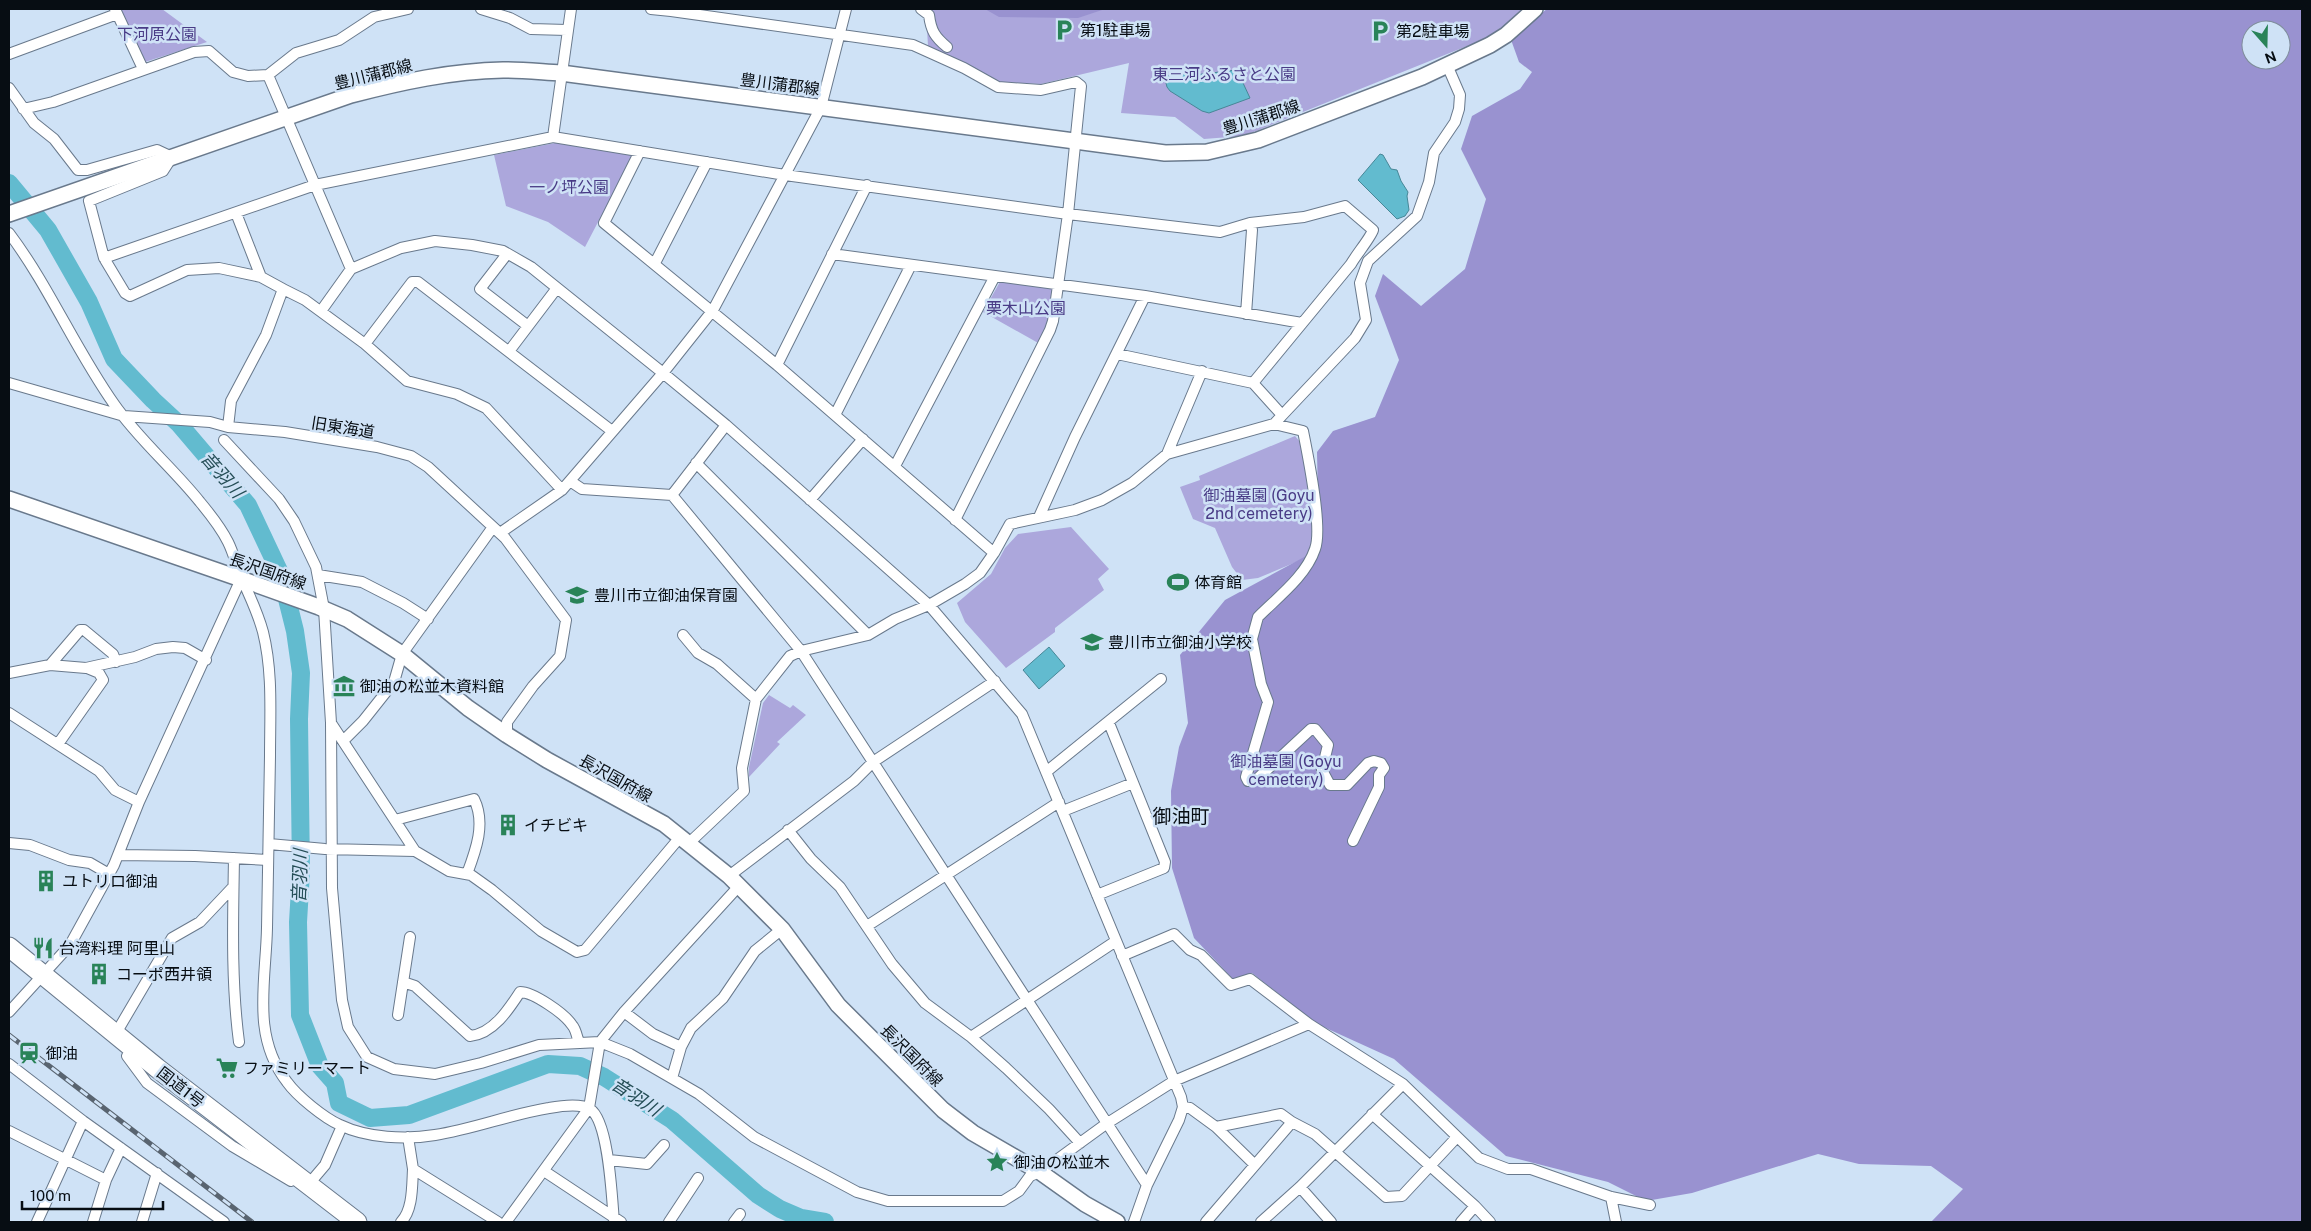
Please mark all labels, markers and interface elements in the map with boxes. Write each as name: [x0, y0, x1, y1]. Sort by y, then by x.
parking icon: 第1駐車場: [1051, 17, 1077, 43]
parking icon: 第2駐車場: [1367, 18, 1393, 44]
north arrow: [2241, 20, 2291, 70]
place label: 第1駐車場: [1080, 21, 1151, 40]
place label: 第2駐車場: [1396, 22, 1470, 41]
park label: 下河原公園: [117, 25, 197, 44]
text: N: [2263, 48, 2278, 67]
street label: 豊川蒲郡線: [332, 56, 414, 93]
park label: 東三河ふるさと公園: [1152, 65, 1296, 84]
street label: 豊川蒲郡線: [739, 70, 821, 99]
street label: 豊川蒲郡線: [1220, 96, 1302, 139]
park label: 一ノ坪公園: [529, 178, 609, 197]
park label: 栗木山公園: [986, 299, 1066, 318]
street label: 旧東海道: [310, 413, 376, 442]
water label: 音羽川: [197, 447, 249, 503]
park label: 御油墓園 (Goyu 2nd cemetery): [1203, 486, 1315, 523]
street label: 長沢国府線: [227, 549, 309, 593]
sports icon: 体育館: [1165, 569, 1191, 595]
place label: 体育館: [1194, 573, 1242, 592]
school or university icon: 豊川市立御油保育園: [564, 582, 590, 608]
place label: 豊川市立御油保育園: [594, 586, 738, 605]
school or university icon: 豊川市立御油小学校: [1079, 629, 1105, 655]
place label: 豊川市立御油小学校: [1108, 633, 1252, 652]
museum icon: 御油の松並木資料館: [331, 673, 357, 699]
place label: 御油の松並木資料館: [360, 677, 504, 696]
street label: 長沢国府線: [576, 751, 655, 806]
park label: 御油墓園 (Goyu cemetery): [1230, 752, 1342, 789]
district label: 御油町: [1152, 805, 1210, 827]
building icon: イチビキ: [495, 812, 521, 838]
place label: イチビキ: [524, 816, 588, 835]
water label: 音羽川: [288, 847, 311, 903]
building icon: ユトリロ御油: [33, 868, 59, 894]
place label: ユトリロ御油: [62, 872, 158, 891]
restaurant icon: 台湾料理 阿里山: [30, 935, 56, 961]
place label: 台湾料理 阿里山: [59, 939, 175, 958]
building icon: コーポ西井領: [86, 961, 112, 987]
place label: コーポ西井領: [116, 965, 212, 984]
street label: 長沢国府線: [877, 1020, 947, 1090]
station icon: 御油: [16, 1040, 42, 1066]
place label: 御油: [46, 1044, 78, 1063]
supermarket icon: ファミリーマート: [214, 1055, 240, 1081]
place label: ファミリーマート: [243, 1059, 371, 1078]
street label: 国道1号: [153, 1063, 208, 1112]
water label: 音羽川: [608, 1073, 666, 1121]
place icon: 御油の松並木: [984, 1149, 1010, 1175]
place label: 御油の松並木: [1014, 1153, 1110, 1172]
scale bar: [22, 1178, 164, 1210]
text: 100 m: [30, 1187, 71, 1204]

